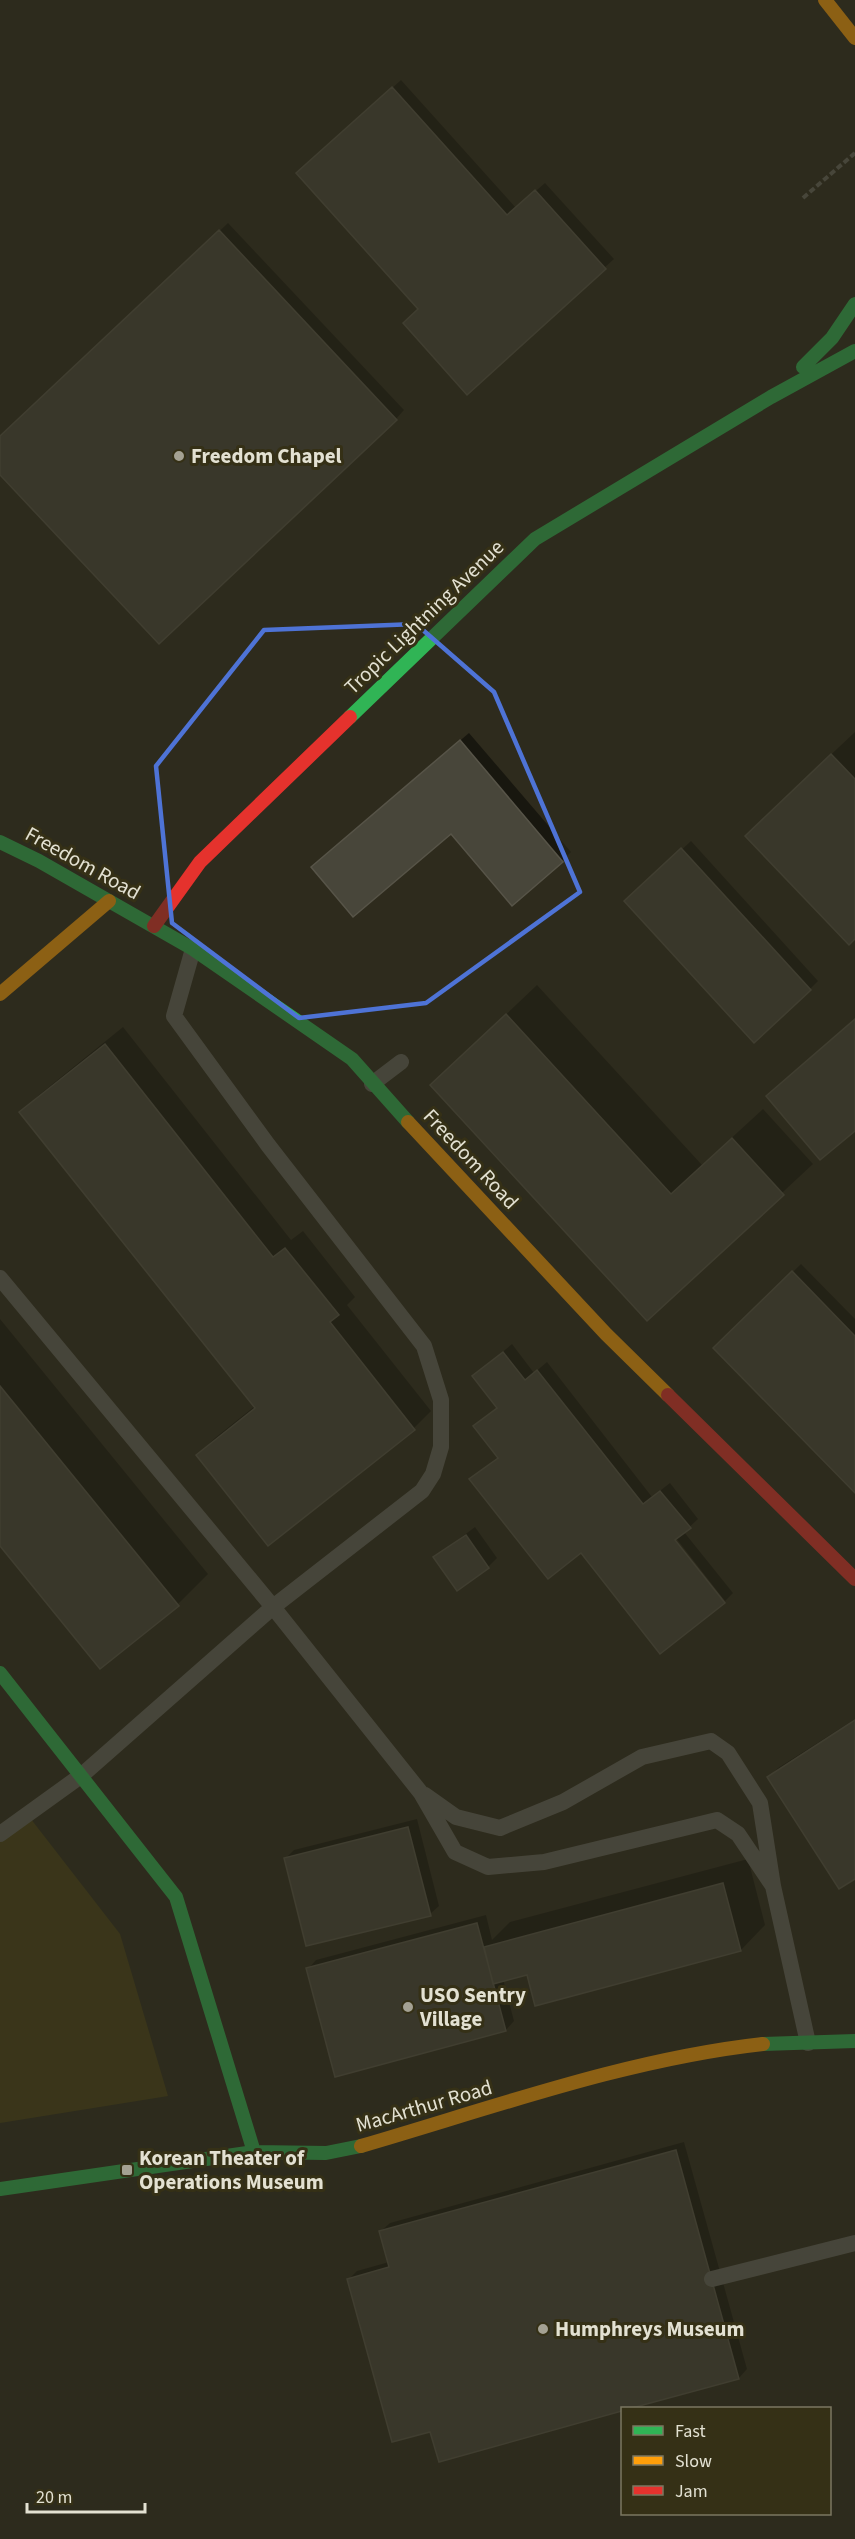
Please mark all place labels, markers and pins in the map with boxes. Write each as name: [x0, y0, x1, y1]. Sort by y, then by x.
place label: Freedom Chapel: [191, 441, 342, 471]
marker: Freedom Chapel: [172, 449, 186, 463]
place label: USO Sentry Village: [419, 1980, 526, 2034]
marker: USO Sentry Village: [401, 2000, 415, 2014]
place label: Korean Theater of Operations Museum: [139, 2143, 324, 2197]
marker: Korean Theater of Operations Museum: [120, 2163, 134, 2177]
place label: Humphreys Museum: [555, 2314, 745, 2344]
marker: Humphreys Museum: [536, 2322, 550, 2336]

